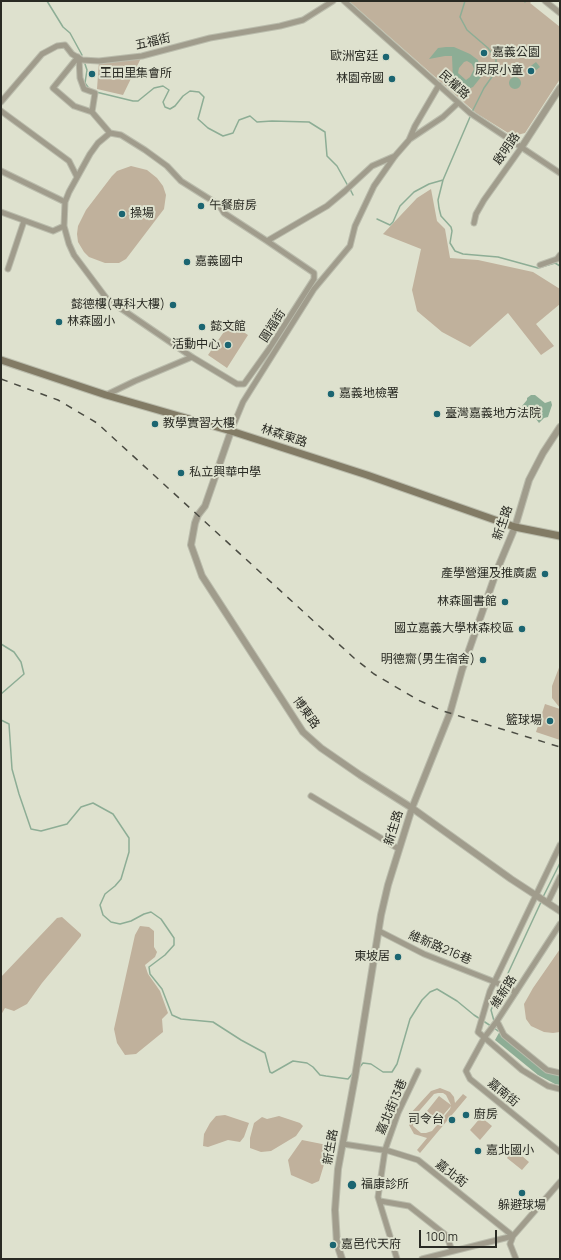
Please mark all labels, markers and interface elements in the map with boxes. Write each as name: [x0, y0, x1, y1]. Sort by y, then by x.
street label: 五福街: [134, 31, 172, 53]
place label: 嘉義公園: [492, 46, 540, 60]
marker: 嘉義公園: [479, 48, 489, 58]
place label: 歐洲宮廷: [330, 50, 378, 64]
marker: 歐洲宮廷: [381, 52, 391, 62]
place label: 尿尿小童: [475, 64, 523, 78]
marker: 尿尿小童: [526, 66, 536, 76]
place label: 王田里集會所: [100, 67, 172, 81]
street label: 民權路: [436, 68, 472, 102]
marker: 王田里集會所: [87, 69, 97, 79]
place label: 林園帝國: [336, 72, 384, 86]
marker: 林園帝國: [387, 74, 397, 84]
street label: 啟明路: [491, 130, 523, 168]
place label: 午餐廚房: [209, 199, 257, 213]
marker: 午餐廚房: [196, 201, 206, 211]
place label: 操場: [130, 207, 154, 221]
marker: 操場: [117, 209, 127, 219]
place label: 嘉義國中: [195, 255, 243, 269]
marker: 嘉義國中: [182, 257, 192, 267]
place label: 懿德樓(專科大樓): [71, 298, 165, 312]
marker: 懿德樓(專科大樓): [168, 300, 178, 310]
street label: 圓福街: [257, 307, 289, 345]
place label: 林森國小: [67, 315, 115, 329]
marker: 林森國小: [54, 317, 64, 327]
place label: 懿文館: [210, 320, 246, 334]
marker: 懿文館: [197, 322, 207, 332]
place label: 活動中心: [172, 338, 220, 352]
marker: 活動中心: [223, 340, 233, 350]
place label: 嘉義地檢署: [339, 387, 399, 401]
marker: 嘉義地檢署: [326, 389, 336, 399]
place label: 臺灣嘉義地方法院: [445, 407, 541, 421]
marker: 臺灣嘉義地方法院: [432, 409, 442, 419]
place label: 教學實習大樓: [163, 417, 235, 431]
marker: 教學實習大樓: [150, 419, 160, 429]
street label: 林森東路: [259, 422, 309, 450]
place label: 私立興華中學: [189, 466, 261, 480]
marker: 私立興華中學: [176, 468, 186, 478]
street label: 新生路: [490, 504, 516, 542]
place label: 產學營運及推廣處: [441, 567, 537, 581]
marker: 產學營運及推廣處: [540, 569, 550, 579]
place label: 林森圖書館: [437, 595, 497, 609]
marker: 林森圖書館: [500, 597, 510, 607]
place label: 國立嘉義大學林森校區: [394, 622, 514, 636]
marker: 國立嘉義大學林森校區: [517, 624, 527, 634]
place label: 明德齋(男生宿舍): [381, 653, 475, 667]
marker: 明德齋(男生宿舍): [478, 655, 488, 665]
street label: 博東路: [290, 694, 322, 732]
place label: 籃球場: [506, 714, 542, 728]
marker: 籃球場: [545, 716, 555, 726]
street label: 新生路: [382, 809, 406, 847]
street label: 維新路216巷: [406, 928, 474, 968]
place label: 東坡居: [354, 950, 390, 964]
marker: 東坡居: [393, 952, 403, 962]
street label: 維新路: [488, 973, 520, 1011]
street label: 嘉南街: [484, 1076, 522, 1110]
street label: 嘉北街13巷: [374, 1077, 410, 1137]
place label: 廚房: [474, 1108, 498, 1122]
marker: 廚房: [461, 1110, 471, 1120]
place label: 司令台: [408, 1113, 444, 1127]
marker: 司令台: [447, 1115, 457, 1125]
street label: 新生路: [321, 1128, 341, 1166]
place label: 嘉北國小: [486, 1144, 534, 1158]
marker: 嘉北國小: [473, 1146, 483, 1156]
street label: 嘉北街: [432, 1157, 470, 1191]
place label: 福康診所: [361, 1178, 409, 1192]
marker: 福康診所: [346, 1179, 358, 1191]
marker: 躲避球場: [517, 1188, 527, 1198]
place label: 躲避球場: [498, 1199, 546, 1213]
scale bar: [421, 1222, 499, 1248]
text: 100 m: [426, 1228, 458, 1245]
place label: 嘉邑代天府: [341, 1238, 401, 1252]
marker: 嘉邑代天府: [328, 1240, 338, 1250]

